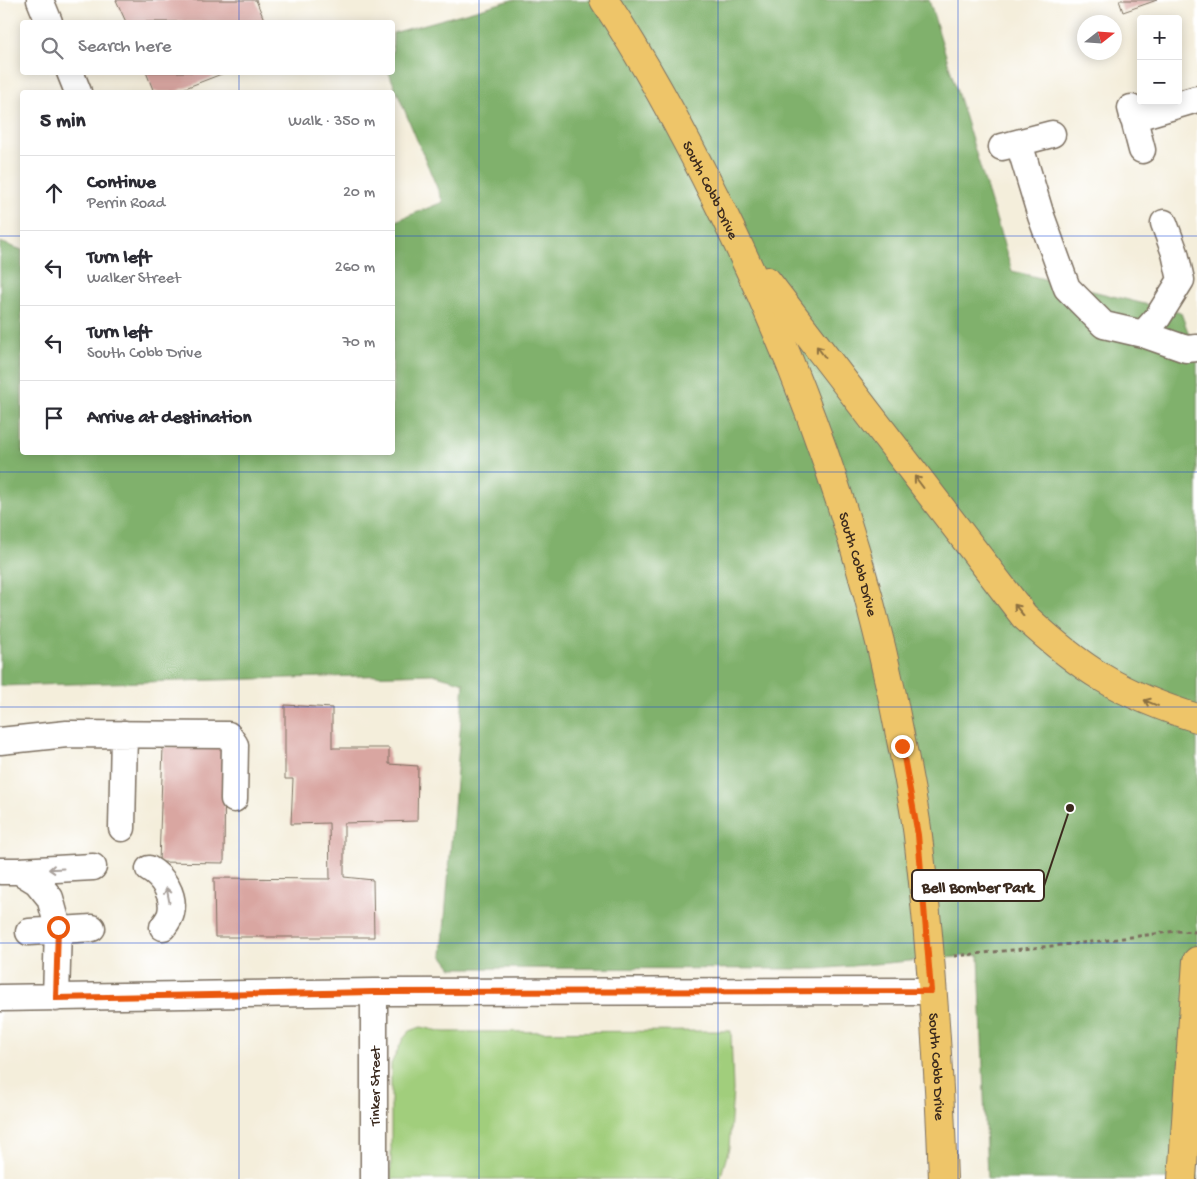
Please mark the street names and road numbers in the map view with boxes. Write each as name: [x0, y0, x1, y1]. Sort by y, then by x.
street label: South Cobb Drive: [677, 138, 741, 243]
street label: South Cobb Drive: [833, 510, 880, 619]
street label: South Cobb Drive: [923, 1012, 948, 1121]
street label: Tinker Street: [367, 1044, 385, 1127]

